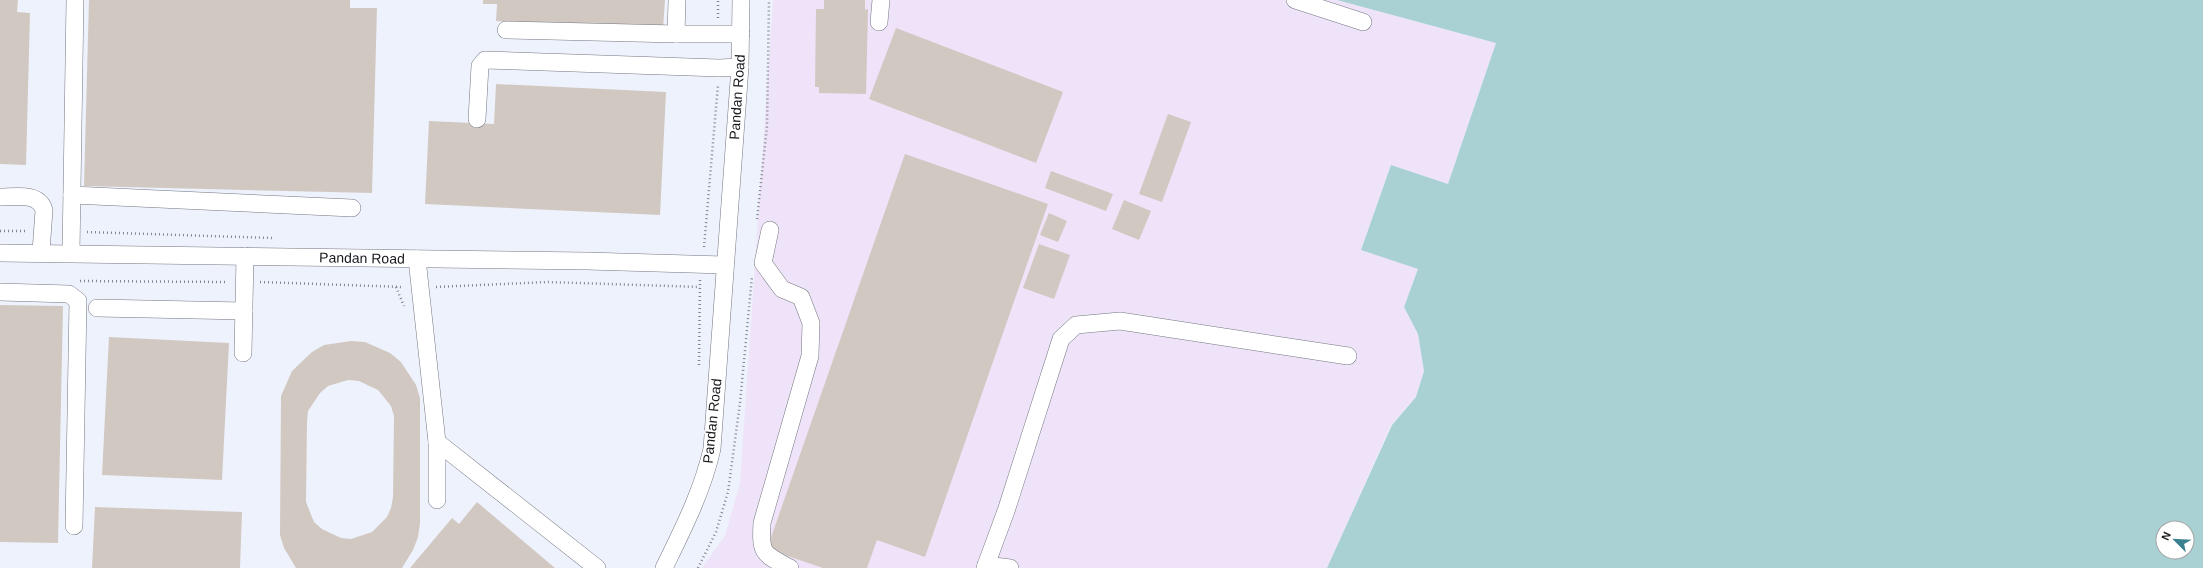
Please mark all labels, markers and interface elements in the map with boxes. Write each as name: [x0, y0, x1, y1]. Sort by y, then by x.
street label: Pandan Road: [726, 54, 748, 140]
street label: Pandan Road: [319, 249, 405, 267]
street label: Pandan Road: [700, 378, 724, 464]
north arrow: [2155, 520, 2195, 560]
text: N: [2159, 530, 2173, 542]

